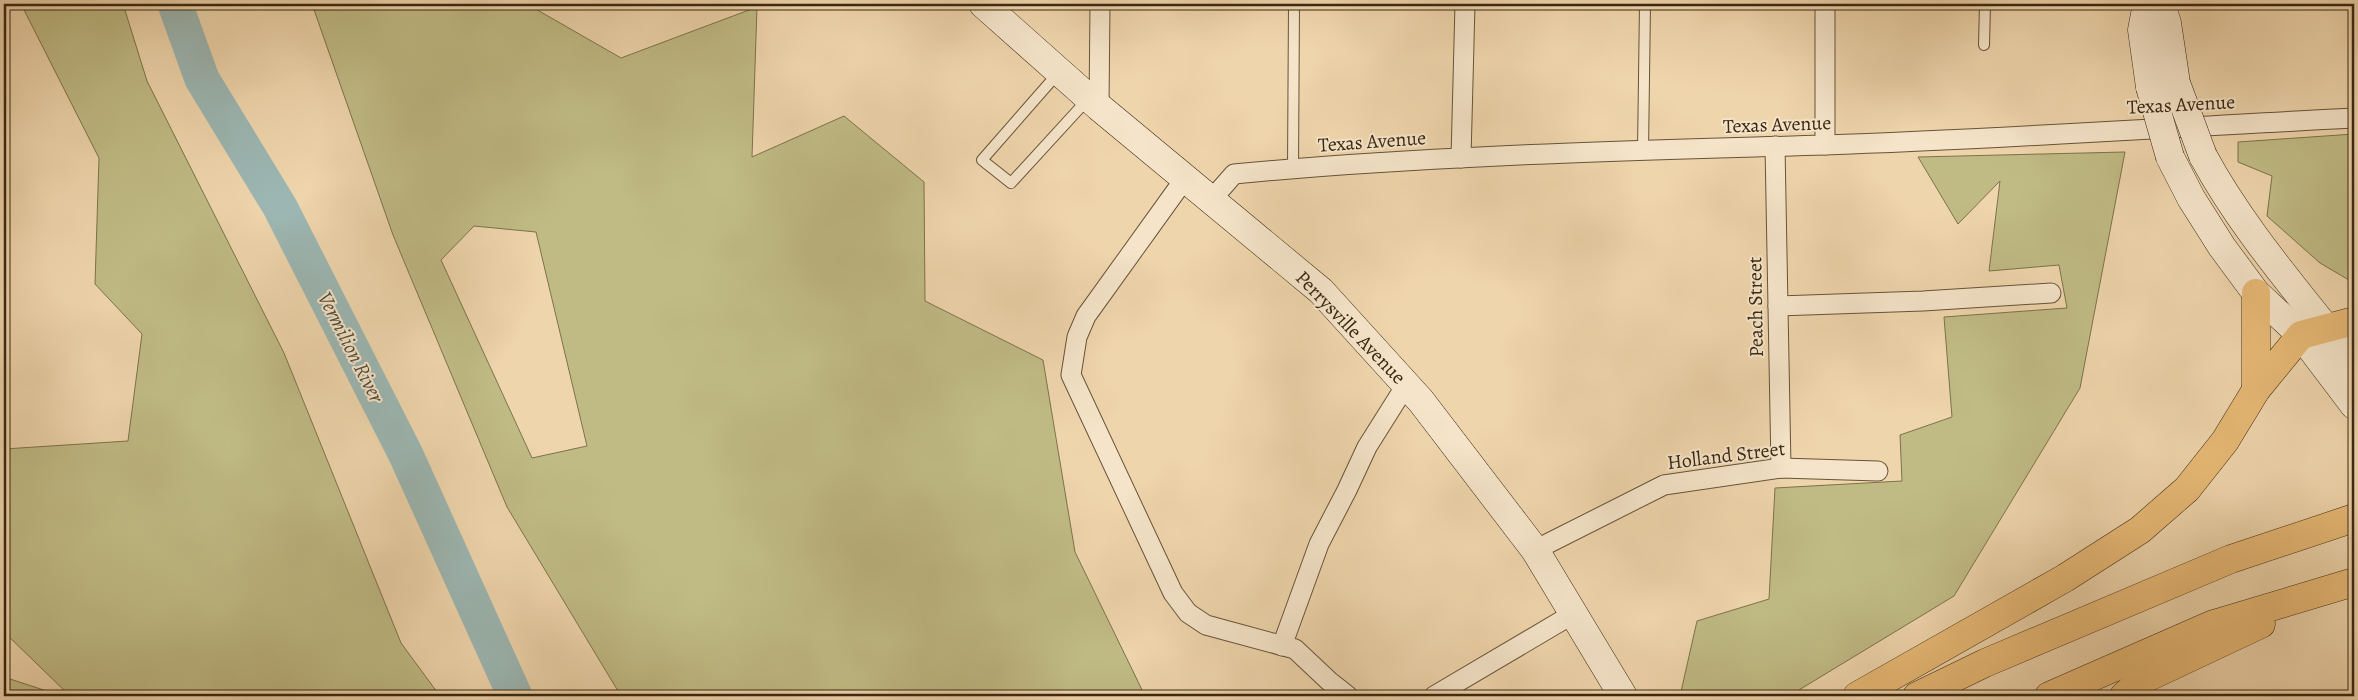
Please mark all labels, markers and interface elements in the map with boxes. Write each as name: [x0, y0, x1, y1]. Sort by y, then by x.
street label: Texas Avenue: [2126, 88, 2236, 121]
street label: Texas Avenue: [1722, 109, 1832, 140]
street label: Texas Avenue: [1317, 124, 1427, 159]
street label: Peach Street: [1741, 256, 1770, 358]
street label: Perrysville Avenue: [1289, 265, 1412, 390]
water label: Vermilion River: [311, 287, 391, 408]
street label: Holland Street: [1666, 435, 1787, 476]

